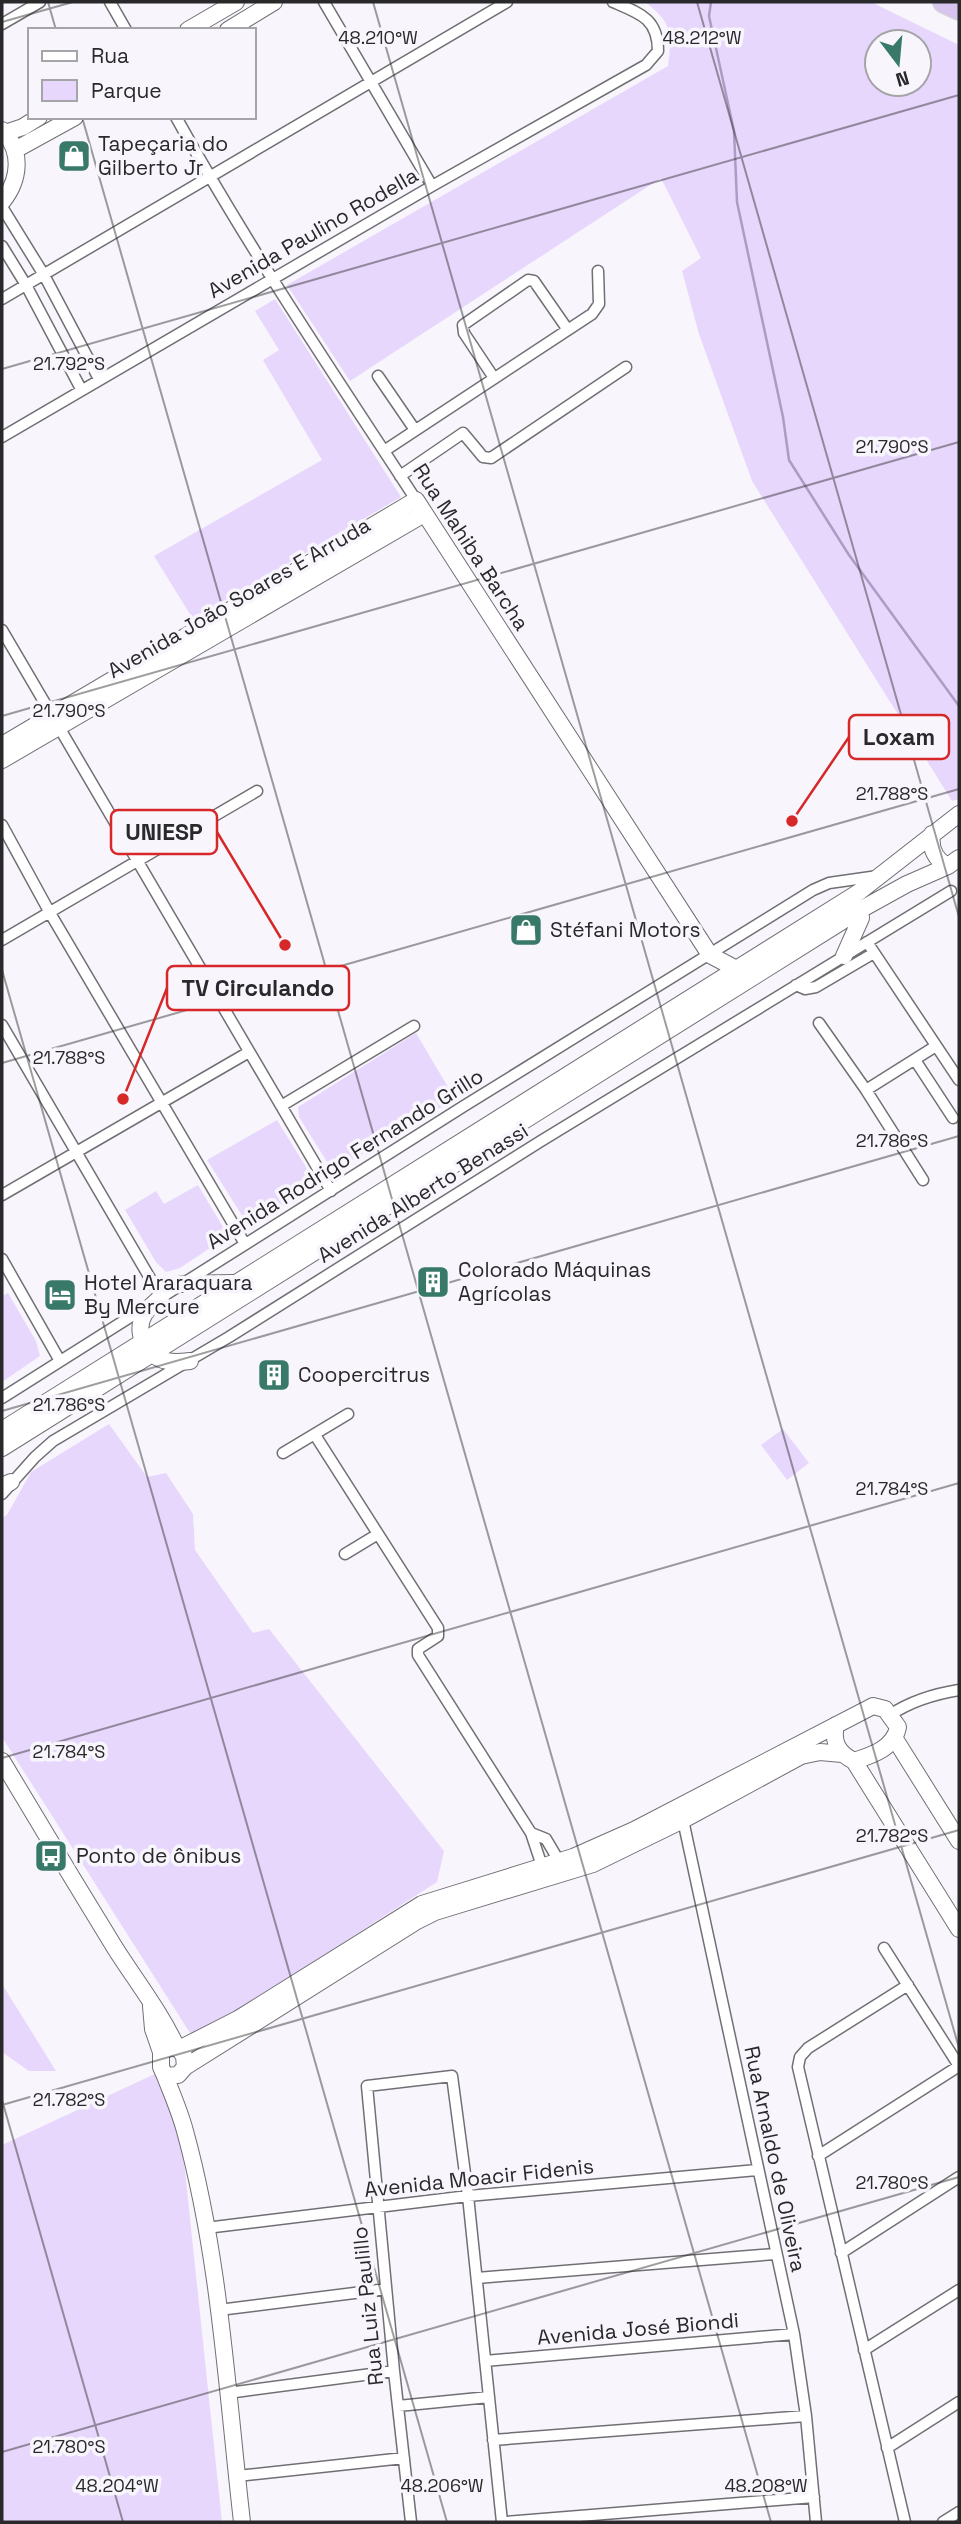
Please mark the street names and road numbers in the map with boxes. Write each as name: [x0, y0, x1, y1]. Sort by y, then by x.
street label: Avenida Paulino Rodella: [203, 161, 423, 304]
street label: Rua Mahiba Barcha: [407, 458, 536, 635]
street label: Avenida João Soares E Arruda: [103, 511, 375, 684]
street label: Avenida Rodrigo Fernando Grillo: [201, 1062, 488, 1255]
street label: Avenida Alberto Benassi: [312, 1117, 533, 1268]
street label: Rua Arnaldo de Oliveira: [738, 2043, 813, 2274]
street label: Avenida Moacir Fidenis: [363, 2152, 595, 2203]
street label: Rua Luiz Paulillo: [346, 2225, 389, 2387]
street label: Avenida José Biondi: [536, 2306, 740, 2351]

